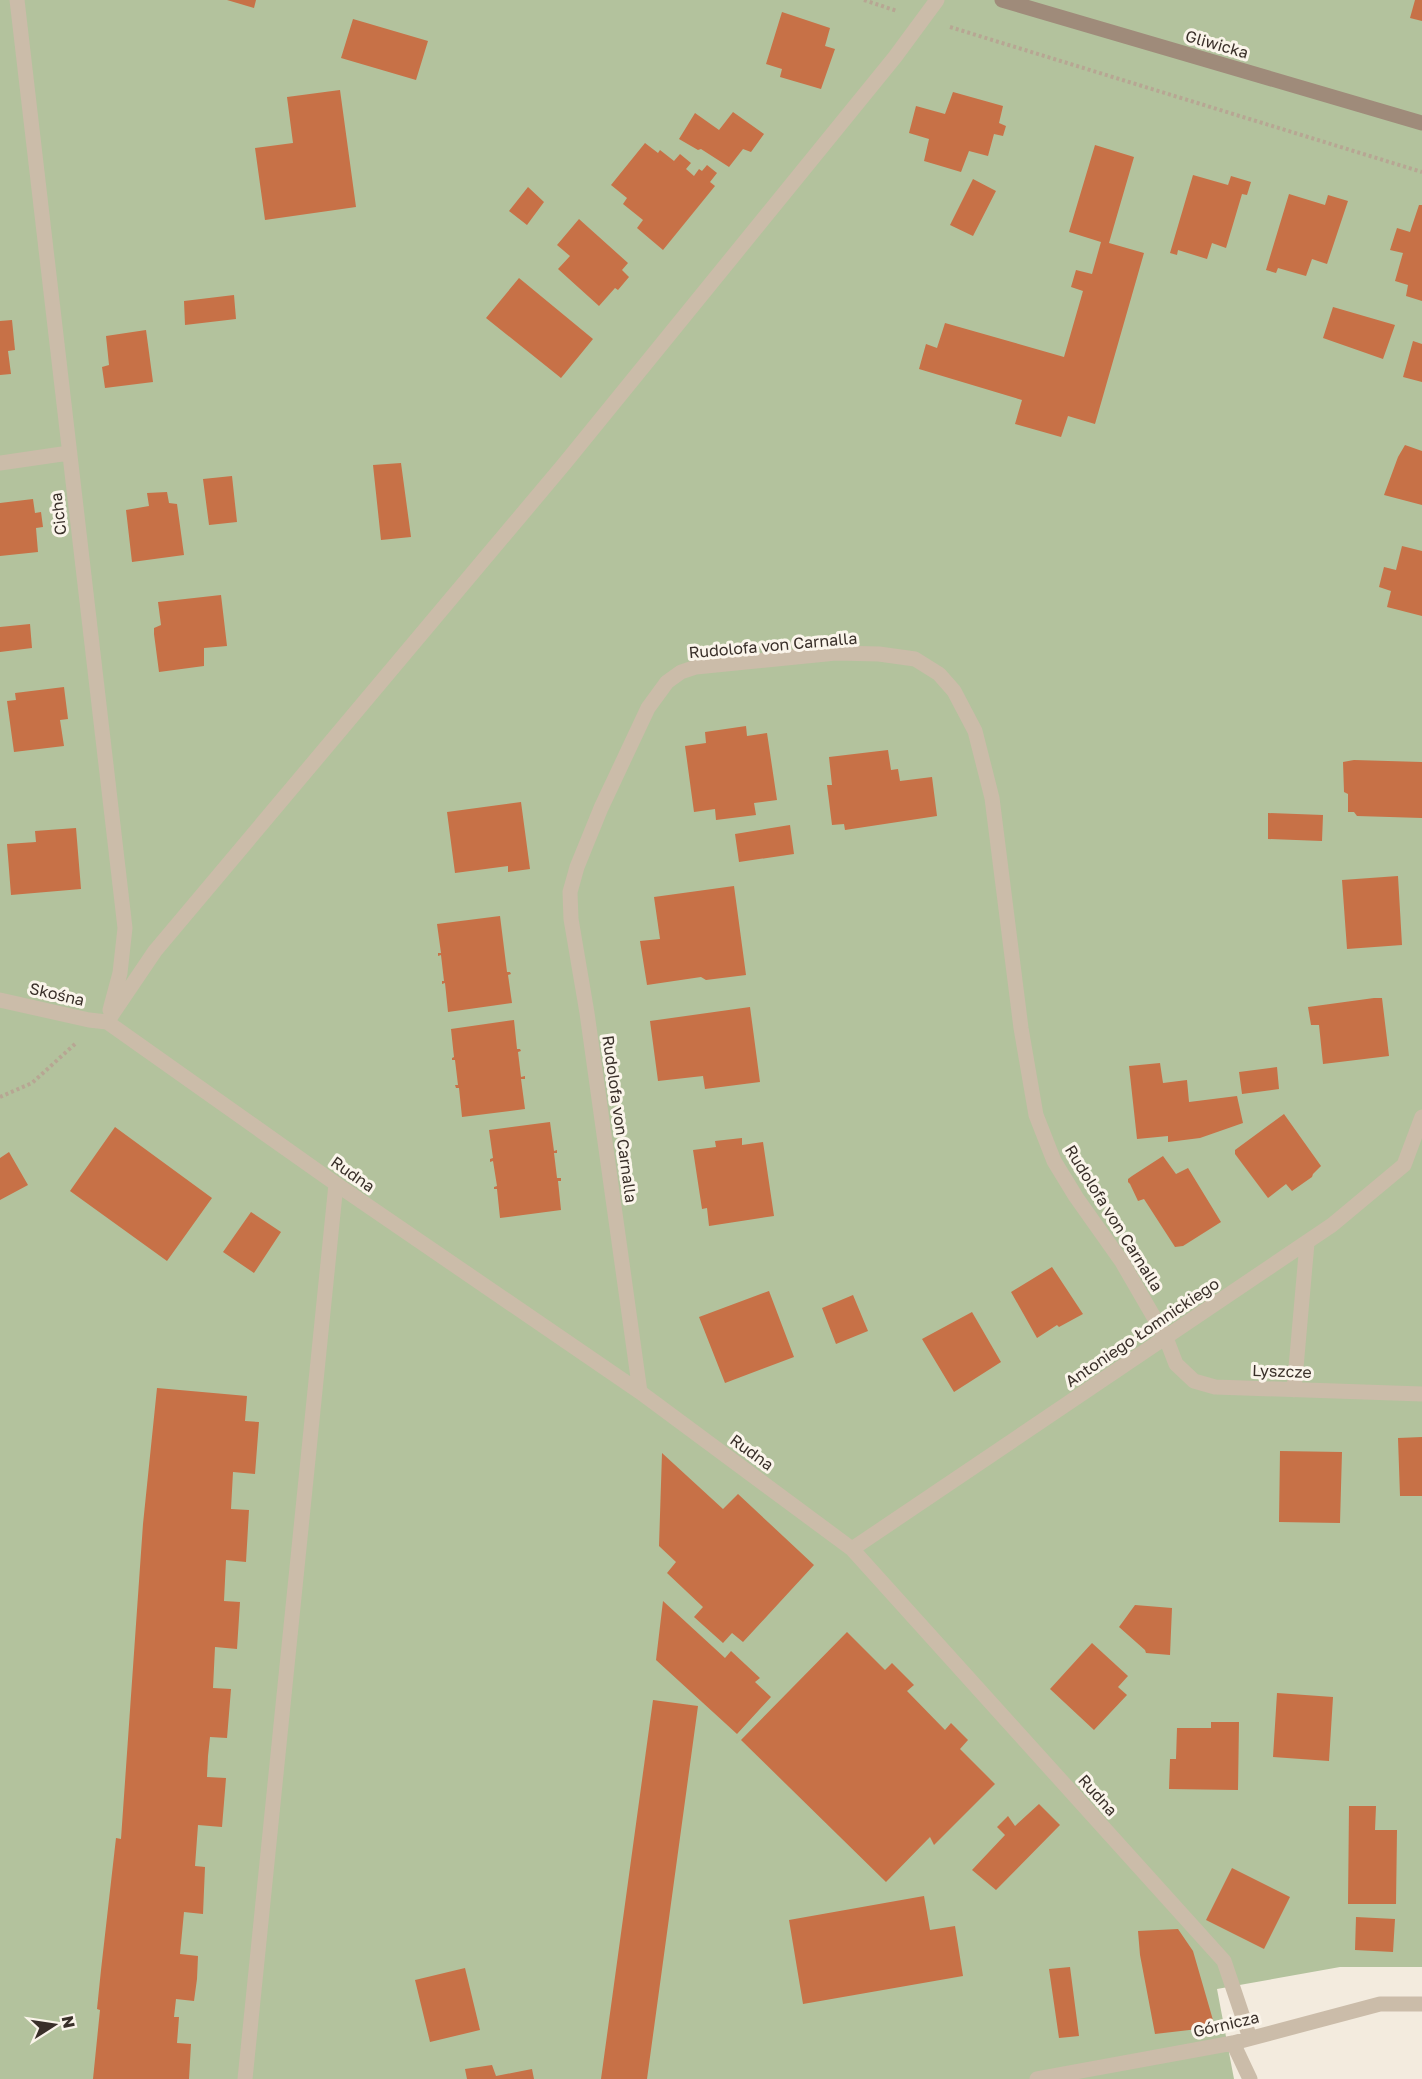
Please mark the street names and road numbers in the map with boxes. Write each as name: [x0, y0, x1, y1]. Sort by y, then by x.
street label: Gliwicka: [1183, 25, 1251, 63]
street label: Cicha: [45, 492, 71, 536]
street label: Rudolofa von Carnalla: [688, 628, 858, 662]
street label: Skośna: [28, 978, 86, 1010]
street label: Rudolofa von Carnalla: [598, 1034, 642, 1204]
street label: Rudolofa von Carnalla: [1061, 1141, 1167, 1295]
street label: Rudna: [327, 1152, 379, 1196]
street label: Antoniego Łomnickiego: [1061, 1273, 1223, 1391]
street label: Lyszcze: [1252, 1360, 1312, 1382]
street label: Rudna: [726, 1430, 778, 1474]
street label: Rudna: [1074, 1770, 1122, 1820]
street label: Górnicza: [1191, 2007, 1261, 2041]

